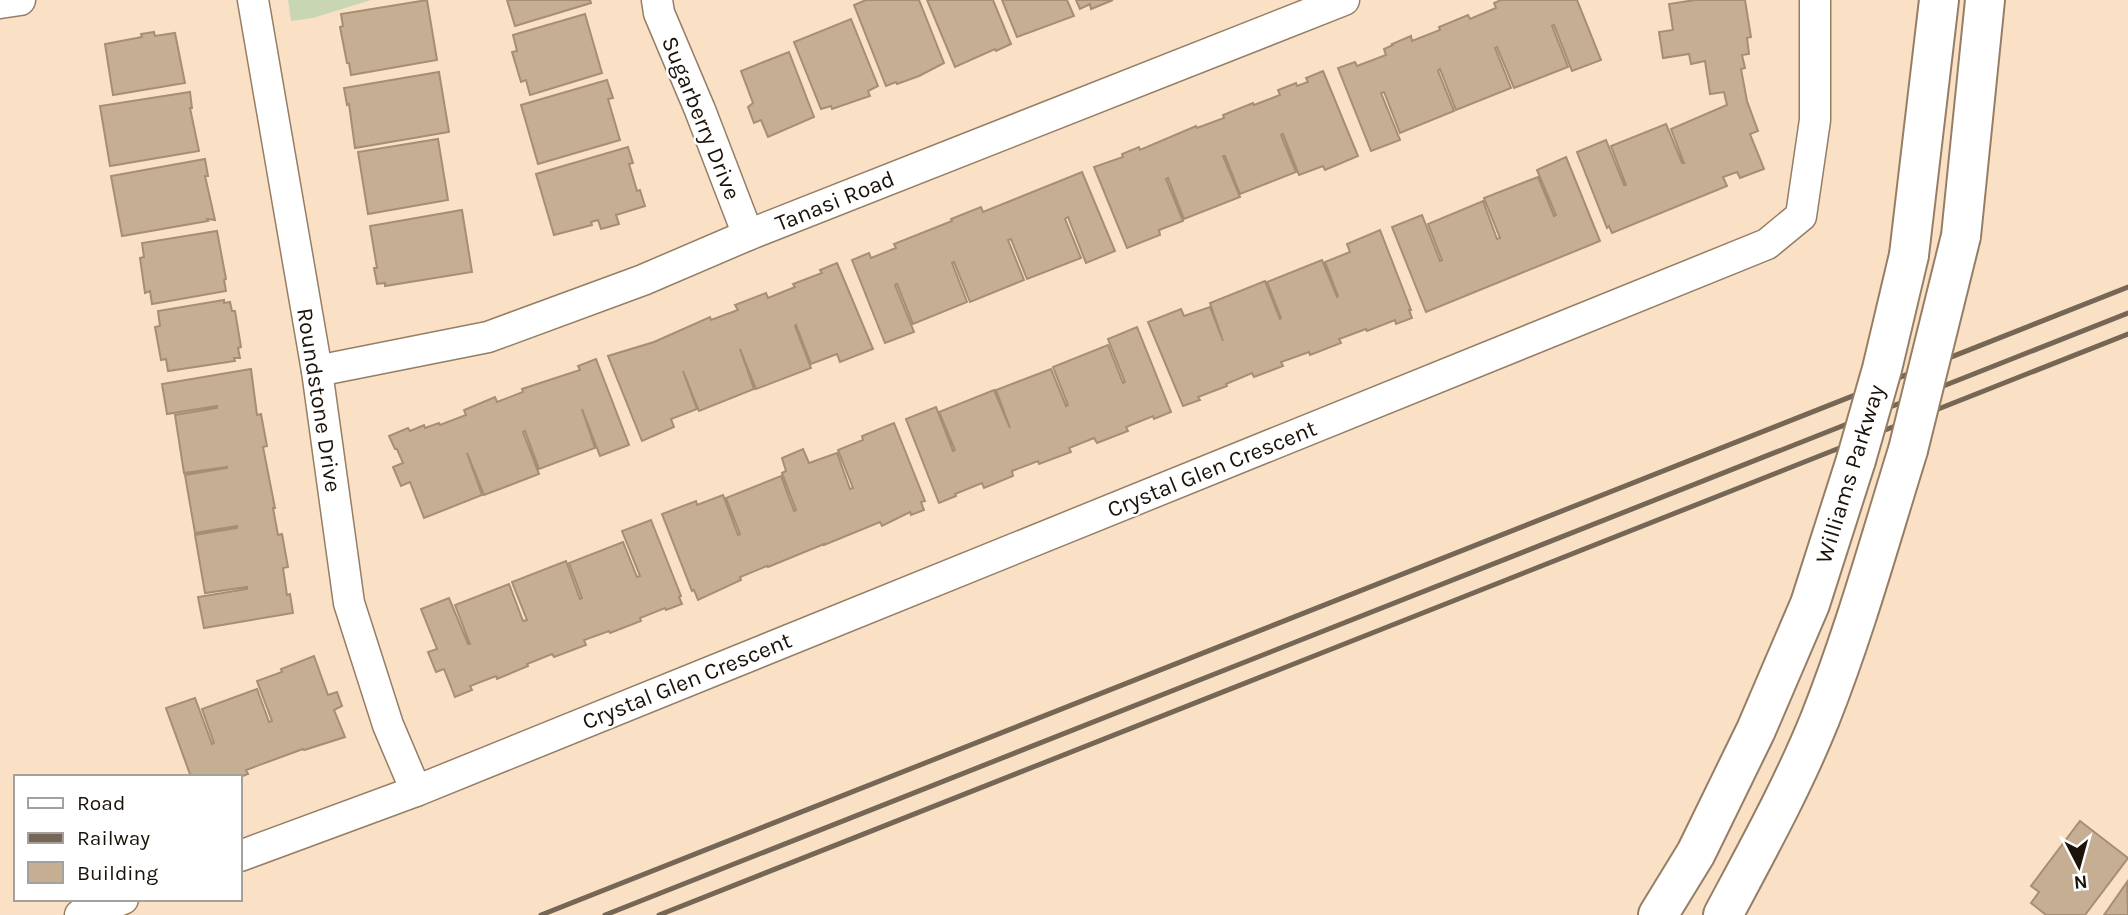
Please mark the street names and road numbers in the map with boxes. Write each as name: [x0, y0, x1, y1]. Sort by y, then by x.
street label: Sugarberry Drive: [656, 32, 746, 204]
street label: Tanasi Road: [772, 165, 898, 237]
street label: Roundstone Drive: [291, 306, 347, 494]
street label: Williams Parkway: [1810, 381, 1890, 567]
street label: Crystal Glen Crescent: [1103, 415, 1321, 523]
street label: Crystal Glen Crescent: [578, 627, 796, 735]

